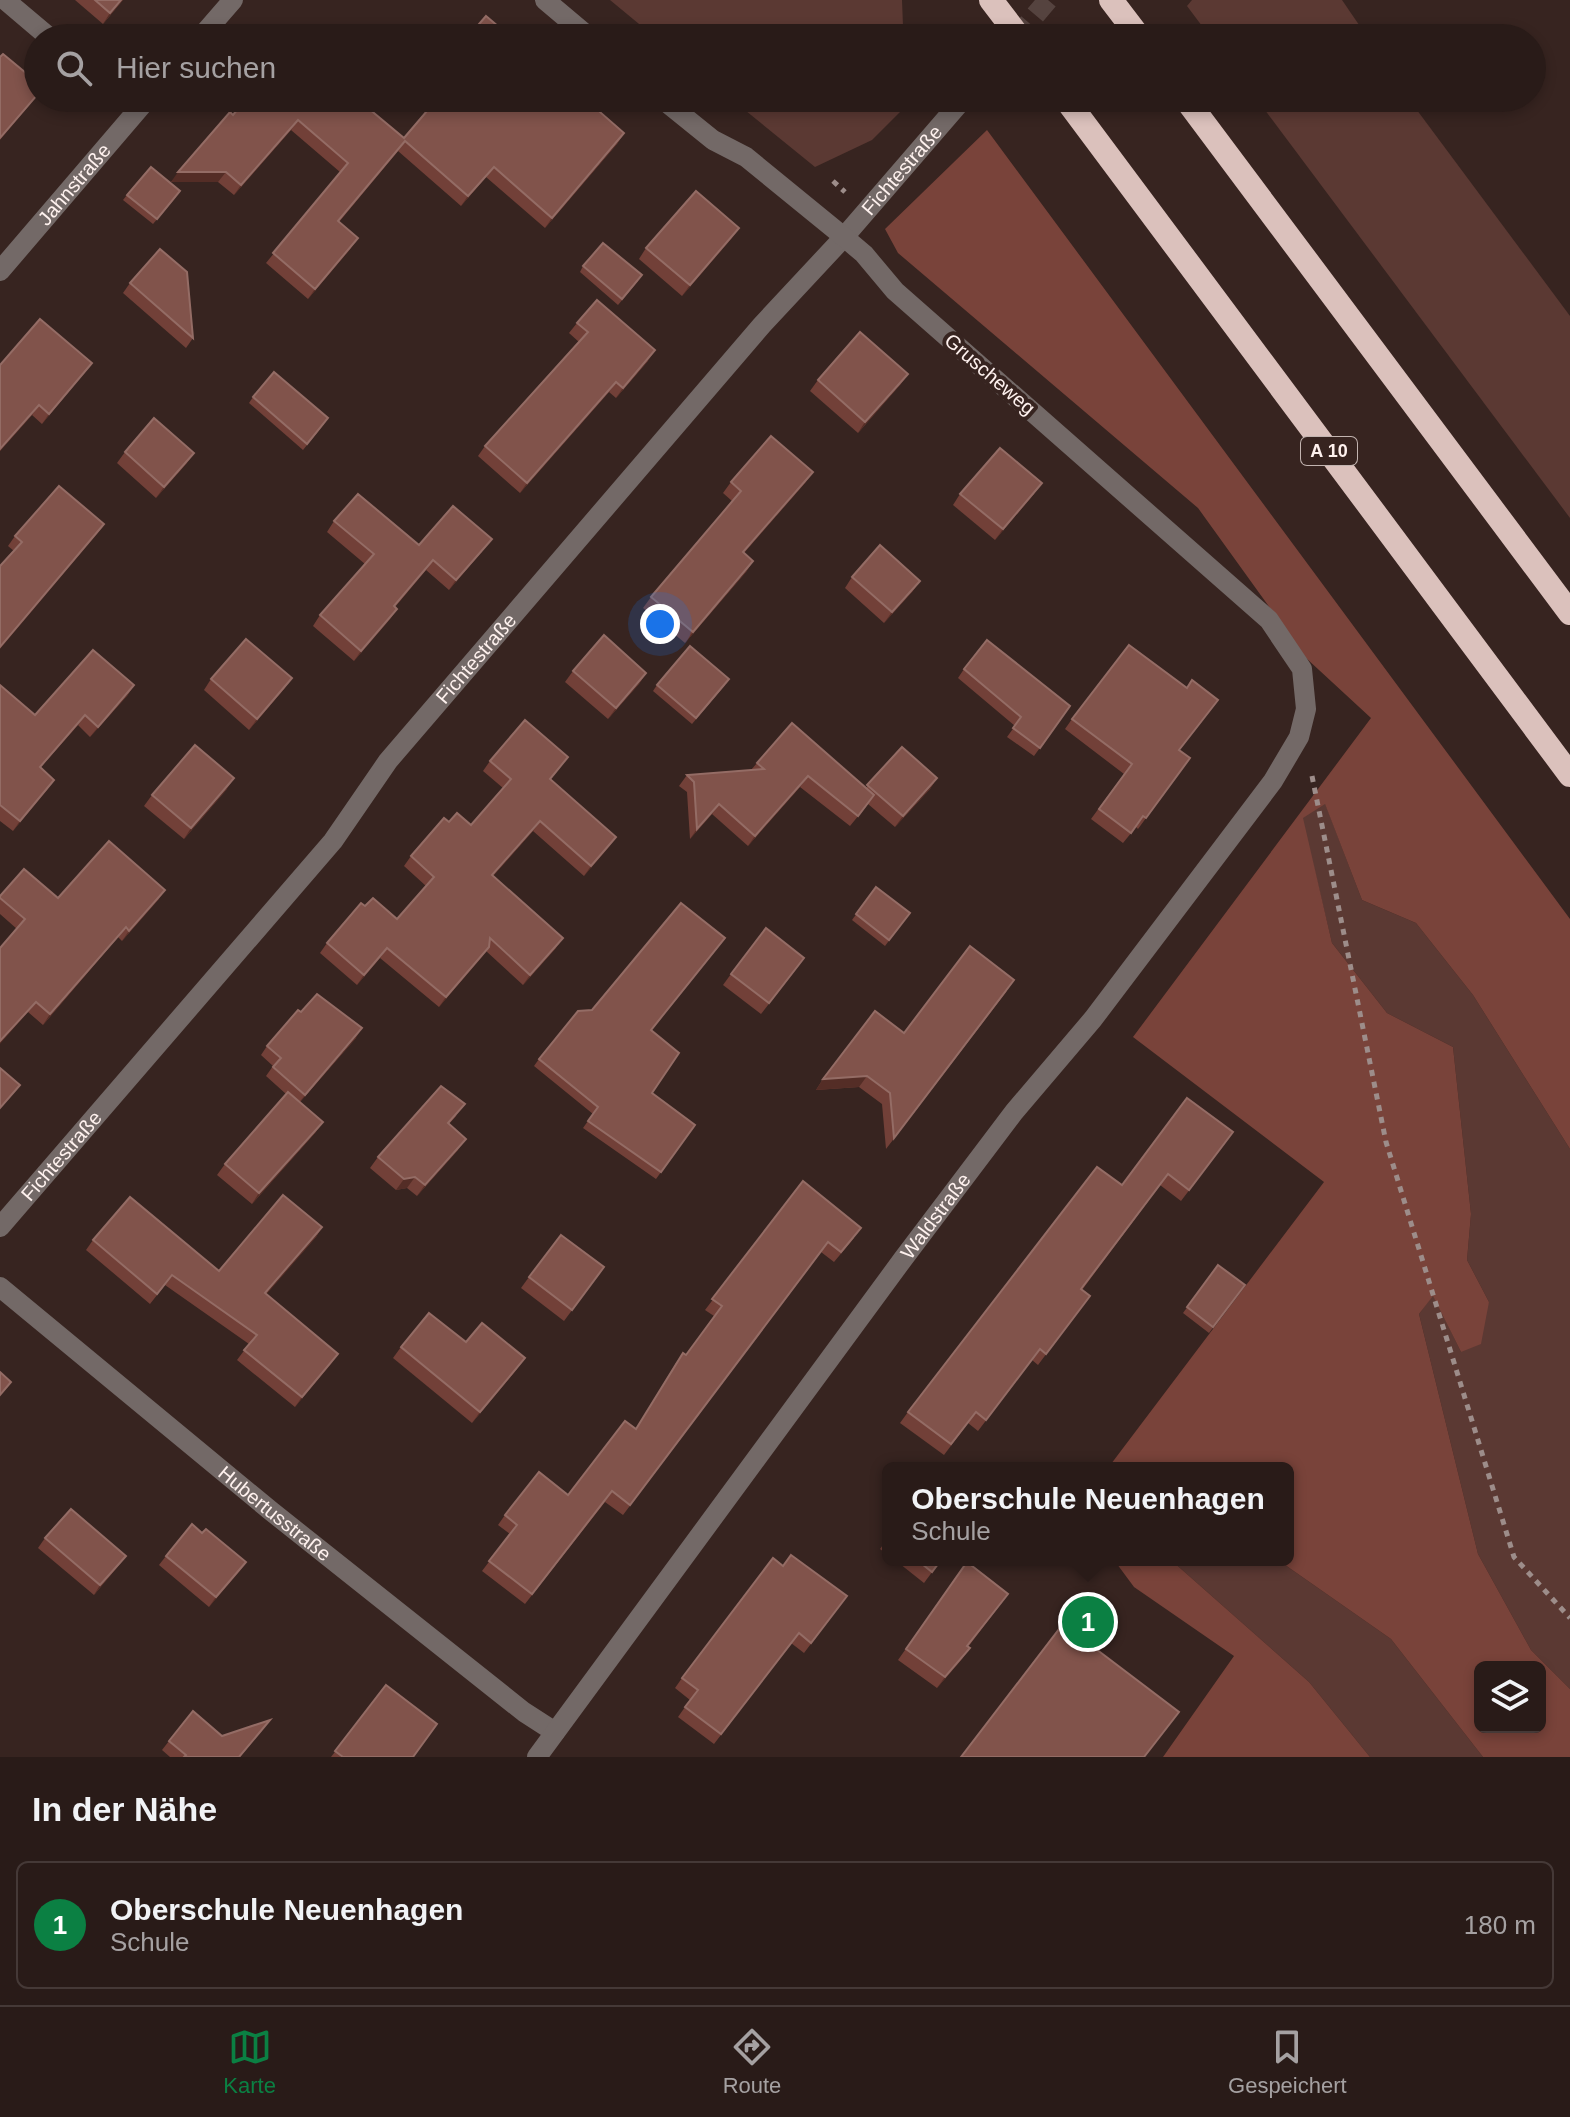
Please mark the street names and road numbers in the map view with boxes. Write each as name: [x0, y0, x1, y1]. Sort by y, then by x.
street label: Fichtestraße: [857, 121, 946, 219]
street label: Jahnstraße: [33, 139, 115, 230]
street label: Gruscheweg: [940, 329, 1040, 419]
road number: A 10: [1301, 437, 1357, 465]
street label: Fichtestraße: [431, 609, 521, 708]
street label: Fichtestraße: [17, 1107, 106, 1205]
street label: Waldstraße: [896, 1169, 975, 1263]
street label: Hubertusstraße: [214, 1461, 335, 1565]

